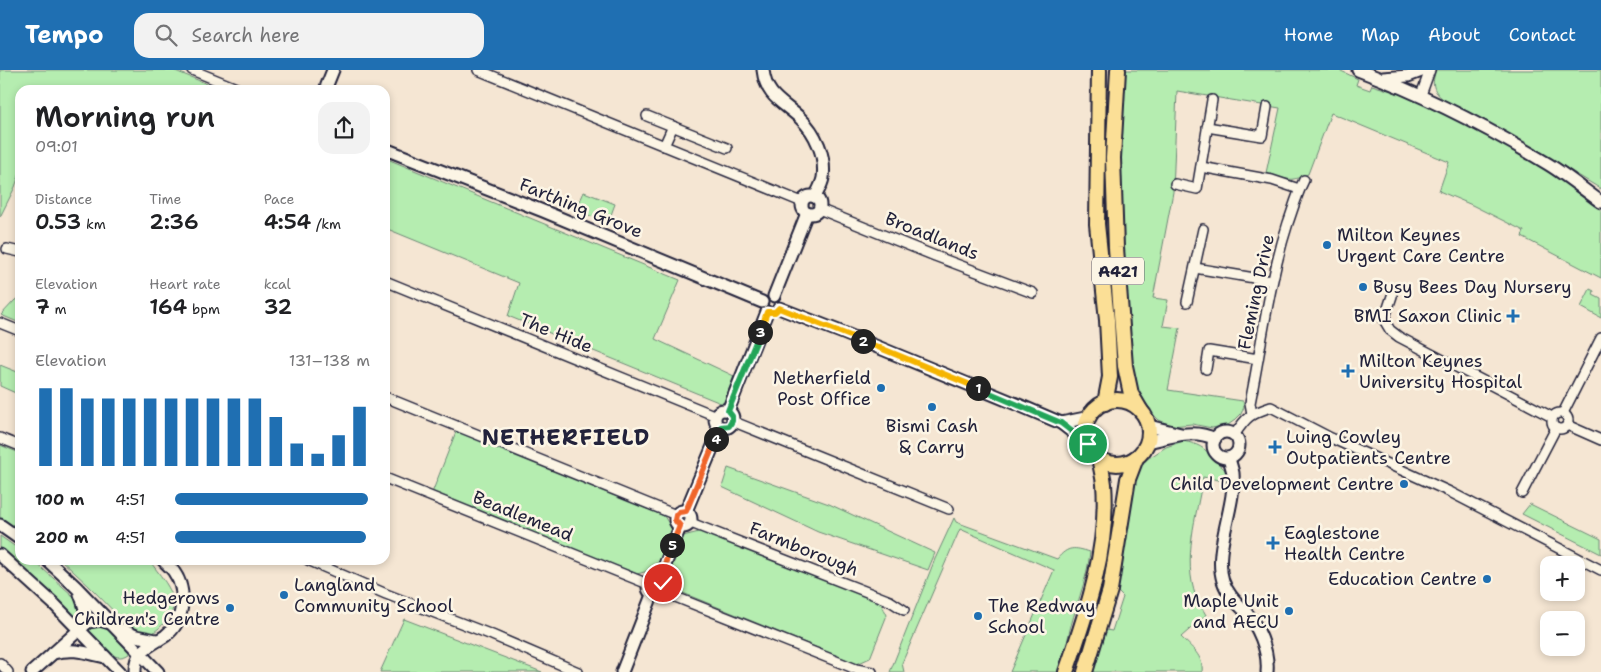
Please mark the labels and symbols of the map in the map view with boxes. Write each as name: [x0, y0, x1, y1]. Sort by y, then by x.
street label: Farthing Grove: [516, 172, 646, 244]
street label: Broadlands: [882, 206, 982, 266]
place label: Milton Keynes Urgent Care Centre: [1337, 223, 1505, 268]
street label: Fleming Drive: [1232, 232, 1280, 352]
marker: Milton Keynes Urgent Care Centre: [1321, 239, 1333, 251]
road number: A421: [1092, 258, 1144, 285]
place label: Busy Bees Day Nursery: [1373, 275, 1572, 299]
marker: Busy Bees Day Nursery: [1357, 281, 1369, 293]
place label: BMI Saxon Clinic: [1354, 304, 1502, 328]
street label: The Hide: [516, 307, 596, 359]
marker: BMI Saxon Clinic: [1506, 309, 1520, 323]
pin: 3: [748, 320, 772, 344]
pin: 2: [850, 328, 876, 354]
place label: Milton Keynes University Hospital: [1359, 349, 1523, 394]
marker: Milton Keynes University Hospital: [1341, 364, 1355, 378]
place label: Netherfield Post Office: [773, 366, 871, 411]
pin: 1: [966, 376, 990, 400]
marker: Netherfield Post Office: [875, 382, 887, 394]
marker: Bismi Cash & Carry: [926, 401, 938, 413]
place label: Bismi Cash & Carry: [886, 414, 978, 459]
district label: NETHERFIELD: [482, 423, 650, 452]
pin: [1067, 423, 1109, 465]
place label: Luing Cowley Outpatients Centre: [1286, 425, 1451, 470]
pin: 4: [704, 426, 728, 452]
marker: Luing Cowley Outpatients Centre: [1268, 440, 1282, 454]
place label: Child Development Centre: [1170, 472, 1394, 496]
marker: Child Development Centre: [1398, 478, 1410, 490]
street label: Beadlemead: [469, 485, 577, 547]
street label: Farmborough: [746, 516, 862, 582]
place label: Eaglestone Health Centre: [1284, 521, 1405, 566]
pin: 5: [660, 532, 684, 558]
marker: Eaglestone Health Centre: [1266, 536, 1280, 550]
pin: [642, 562, 684, 604]
place label: Education Centre: [1328, 567, 1477, 591]
place label: Langland Community School: [294, 573, 454, 618]
marker: Education Centre: [1481, 573, 1493, 585]
place label: Hedgerows Children's Centre: [74, 586, 220, 631]
marker: Langland Community School: [278, 589, 290, 601]
place label: Maple Unit and AECU: [1183, 589, 1279, 634]
place label: The Redway School: [988, 594, 1096, 639]
marker: Hedgerows Children's Centre: [224, 602, 236, 614]
marker: Maple Unit and AECU: [1283, 605, 1295, 617]
marker: The Redway School: [972, 610, 984, 622]

